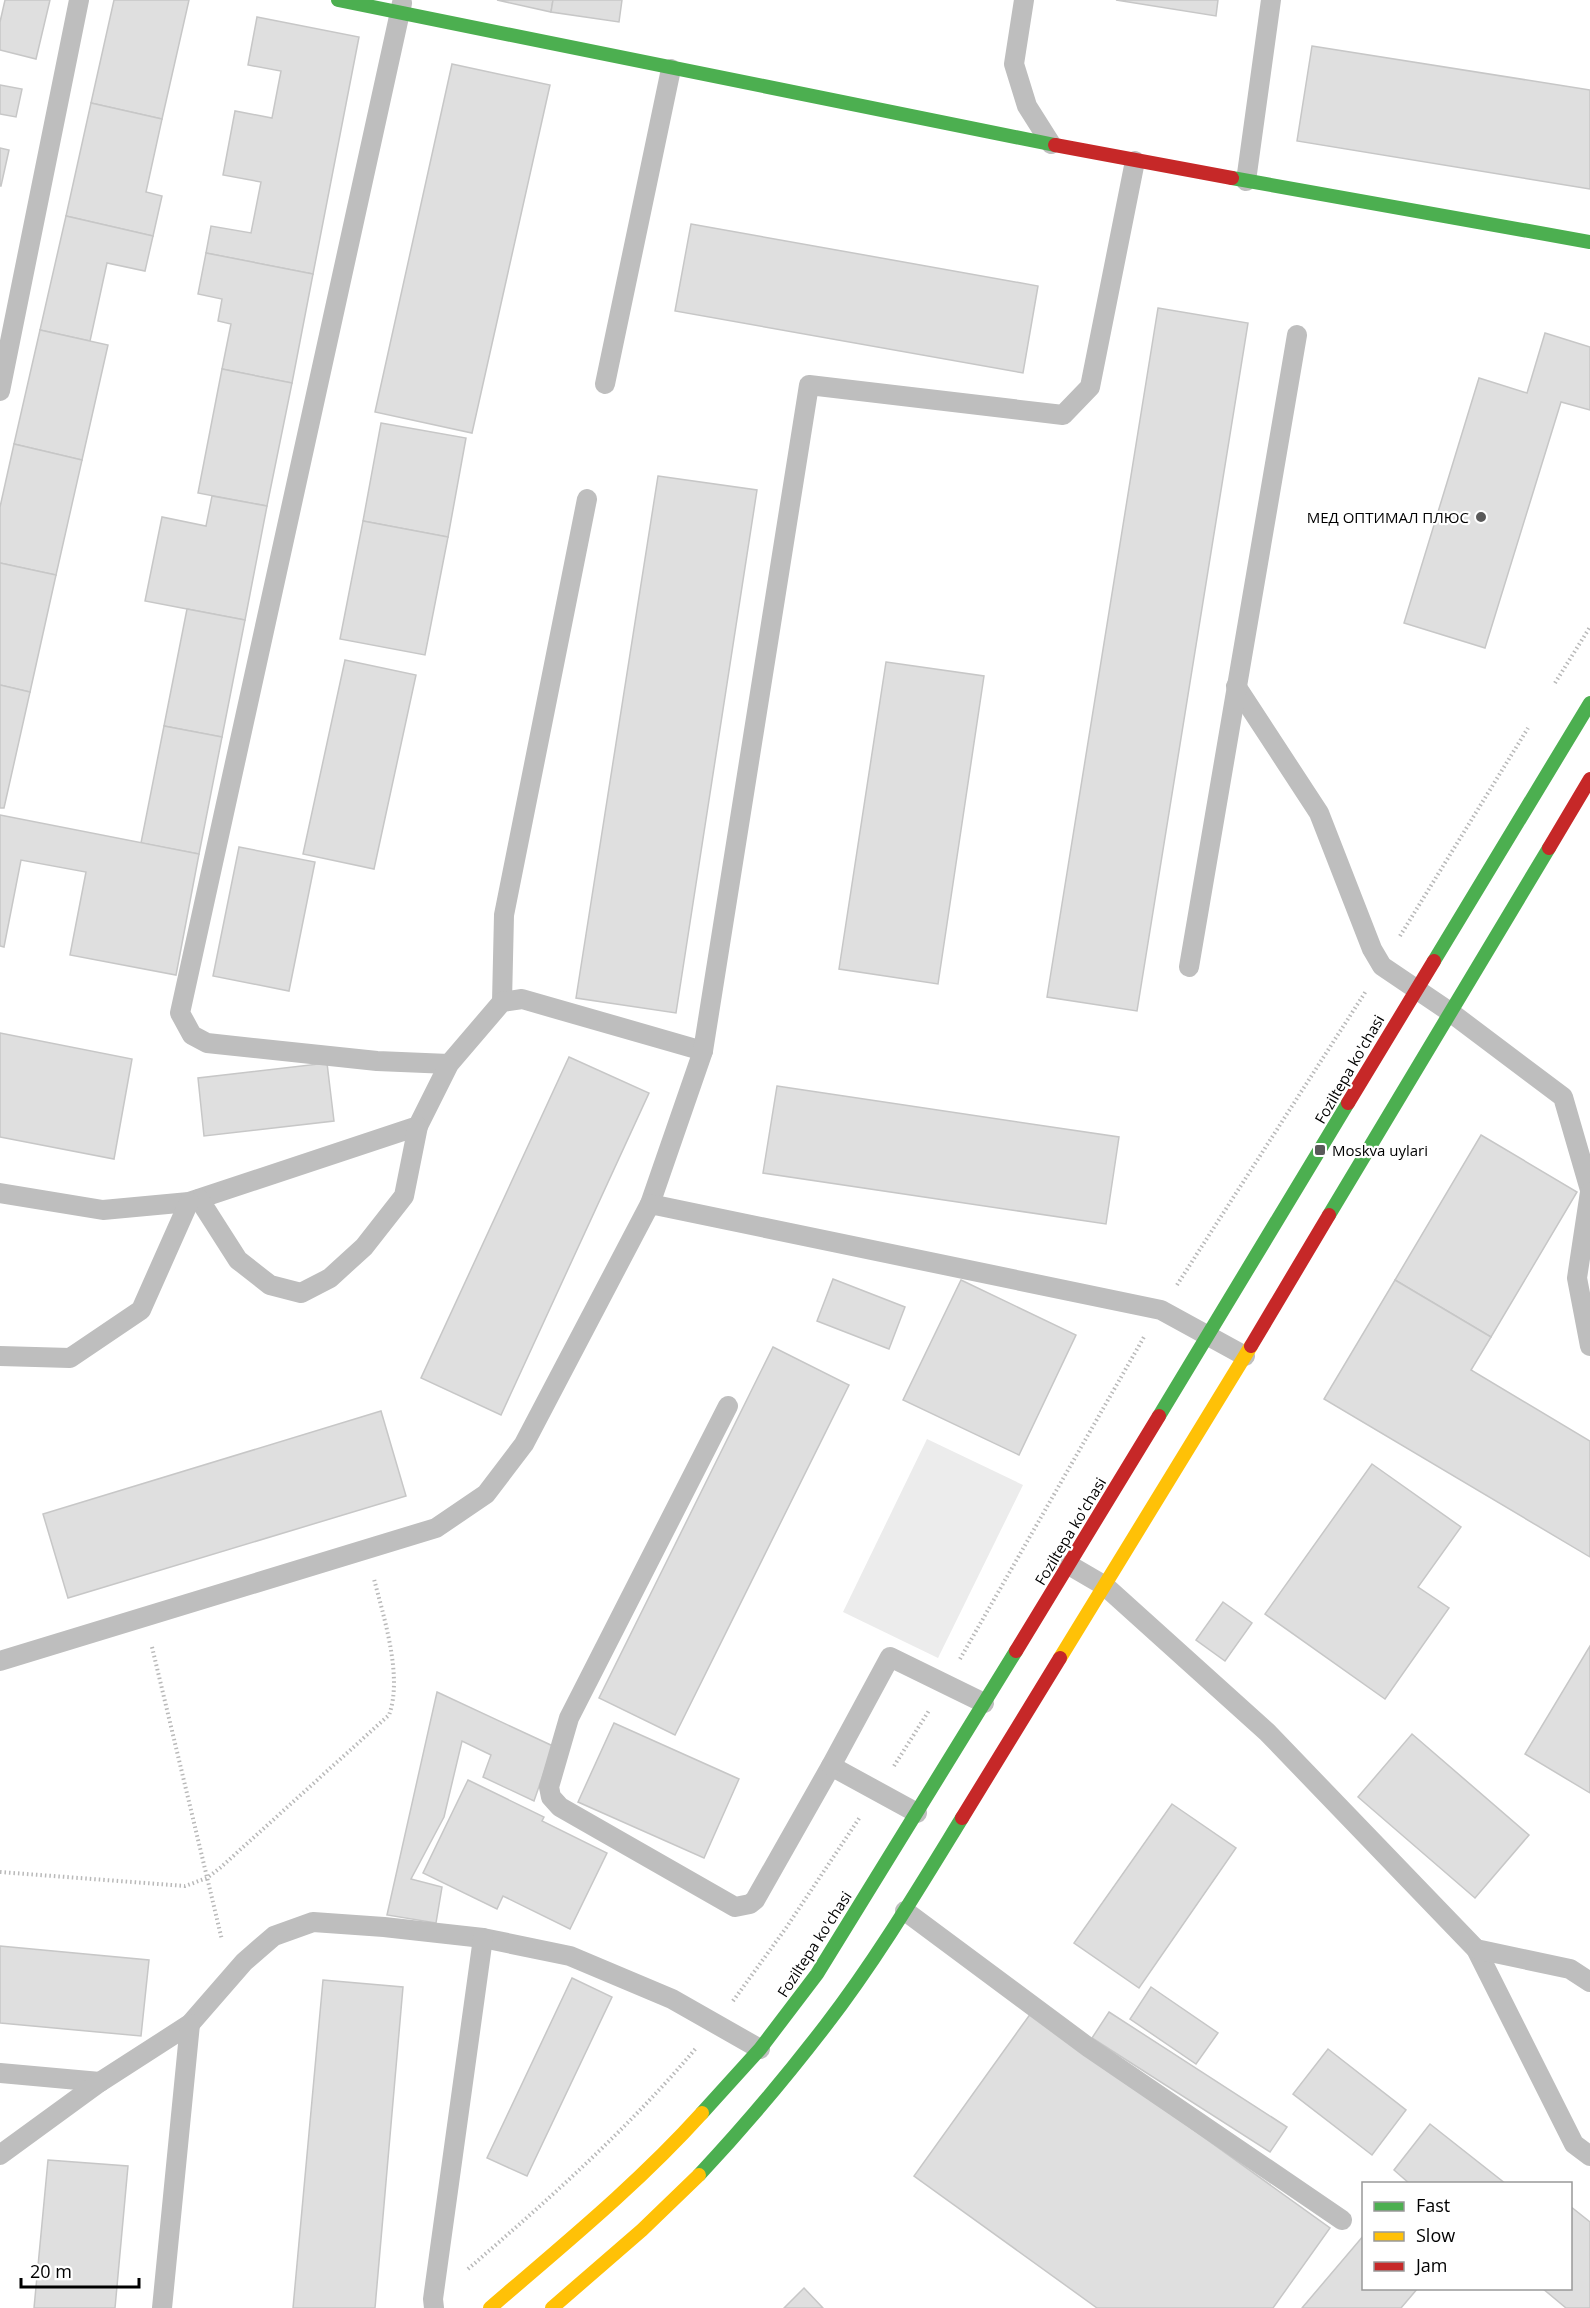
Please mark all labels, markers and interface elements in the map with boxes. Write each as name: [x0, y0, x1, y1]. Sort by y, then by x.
place label: МЕД ОПТИМАЛ ПЛЮС: [1307, 507, 1469, 527]
marker: МЕД ОПТИМАЛ ПЛЮС: [1474, 510, 1488, 524]
street label: Foziltepa ko'chasi: [1310, 1011, 1388, 1127]
place label: Moskva uylari: [1332, 1140, 1428, 1160]
marker: Moskva uylari: [1313, 1143, 1327, 1157]
street label: Foziltepa ko'chasi: [1030, 1473, 1110, 1589]
street label: Foziltepa ko'chasi: [772, 1887, 856, 2001]
legend: [1362, 2182, 1572, 2290]
text: Fast: [1416, 2193, 1450, 2217]
text: Slow: [1416, 2223, 1455, 2247]
scale bar: [21, 2251, 140, 2289]
text: Jam: [1414, 2253, 1448, 2277]
text: 20 m: [30, 2259, 72, 2283]

